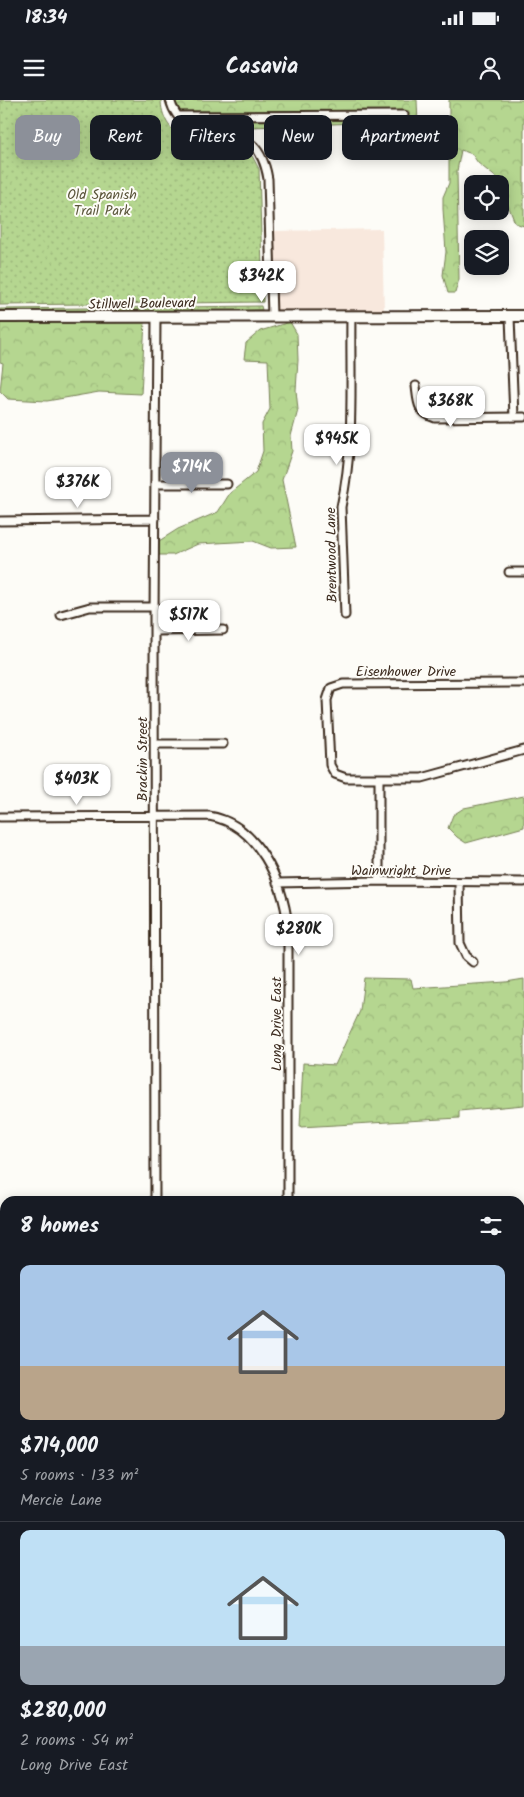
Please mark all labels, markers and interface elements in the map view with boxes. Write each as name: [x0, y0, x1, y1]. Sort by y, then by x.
text: 18:34: [25, 3, 67, 33]
text: Casavia: [226, 50, 298, 85]
icon: menu: [20, 54, 48, 82]
icon: person: [476, 54, 504, 82]
chip: Buy: [15, 115, 80, 160]
chip: Rent: [90, 115, 161, 160]
chip: Filters: [171, 115, 254, 160]
chip: New: [264, 115, 332, 160]
chip: Apartment: [342, 115, 458, 160]
map controls: [464, 175, 509, 275]
button: locate: [464, 175, 509, 220]
park label: Old Spanish Trail Park: [67, 184, 137, 222]
button: layers: [464, 230, 509, 275]
pin: $342K: [227, 260, 297, 303]
text: $342K: [239, 264, 285, 289]
street label: Stillwell Boulevard: [88, 292, 197, 316]
pin: $368K: [416, 386, 486, 428]
text: $368K: [428, 389, 474, 414]
pin: $945K: [302, 424, 372, 466]
text: $945K: [315, 427, 359, 452]
pin: $714K: [157, 452, 227, 494]
text: $714K: [172, 455, 212, 480]
pin: $376K: [43, 466, 113, 509]
text: $376K: [56, 470, 100, 495]
street label: Brentwood Lane: [320, 506, 344, 603]
pin: $517K: [154, 600, 224, 642]
text: $517K: [169, 603, 209, 628]
street label: Eisenhower Drive: [356, 661, 457, 683]
street label: Brackin Street: [132, 716, 154, 801]
pin: $403K: [42, 764, 112, 806]
text: $403K: [55, 767, 99, 792]
street label: Wainwright Drive: [351, 860, 452, 882]
pin: $280K: [264, 914, 334, 956]
text: $280K: [276, 917, 322, 942]
street label: Long Drive East: [266, 976, 288, 1071]
text: 8 homes: [20, 1210, 99, 1243]
icon: filters: [477, 1212, 505, 1240]
icon: home: [218, 1297, 308, 1387]
text: $714,000: [20, 1430, 98, 1463]
text: 5 rooms · 133 m²: [20, 1463, 138, 1488]
text: Mercie Lane: [20, 1488, 102, 1513]
icon: home: [218, 1563, 308, 1653]
text: $280,000: [20, 1695, 106, 1728]
text: 2 rooms · 54 m²: [20, 1728, 133, 1753]
text: Long Drive East: [20, 1753, 128, 1778]

